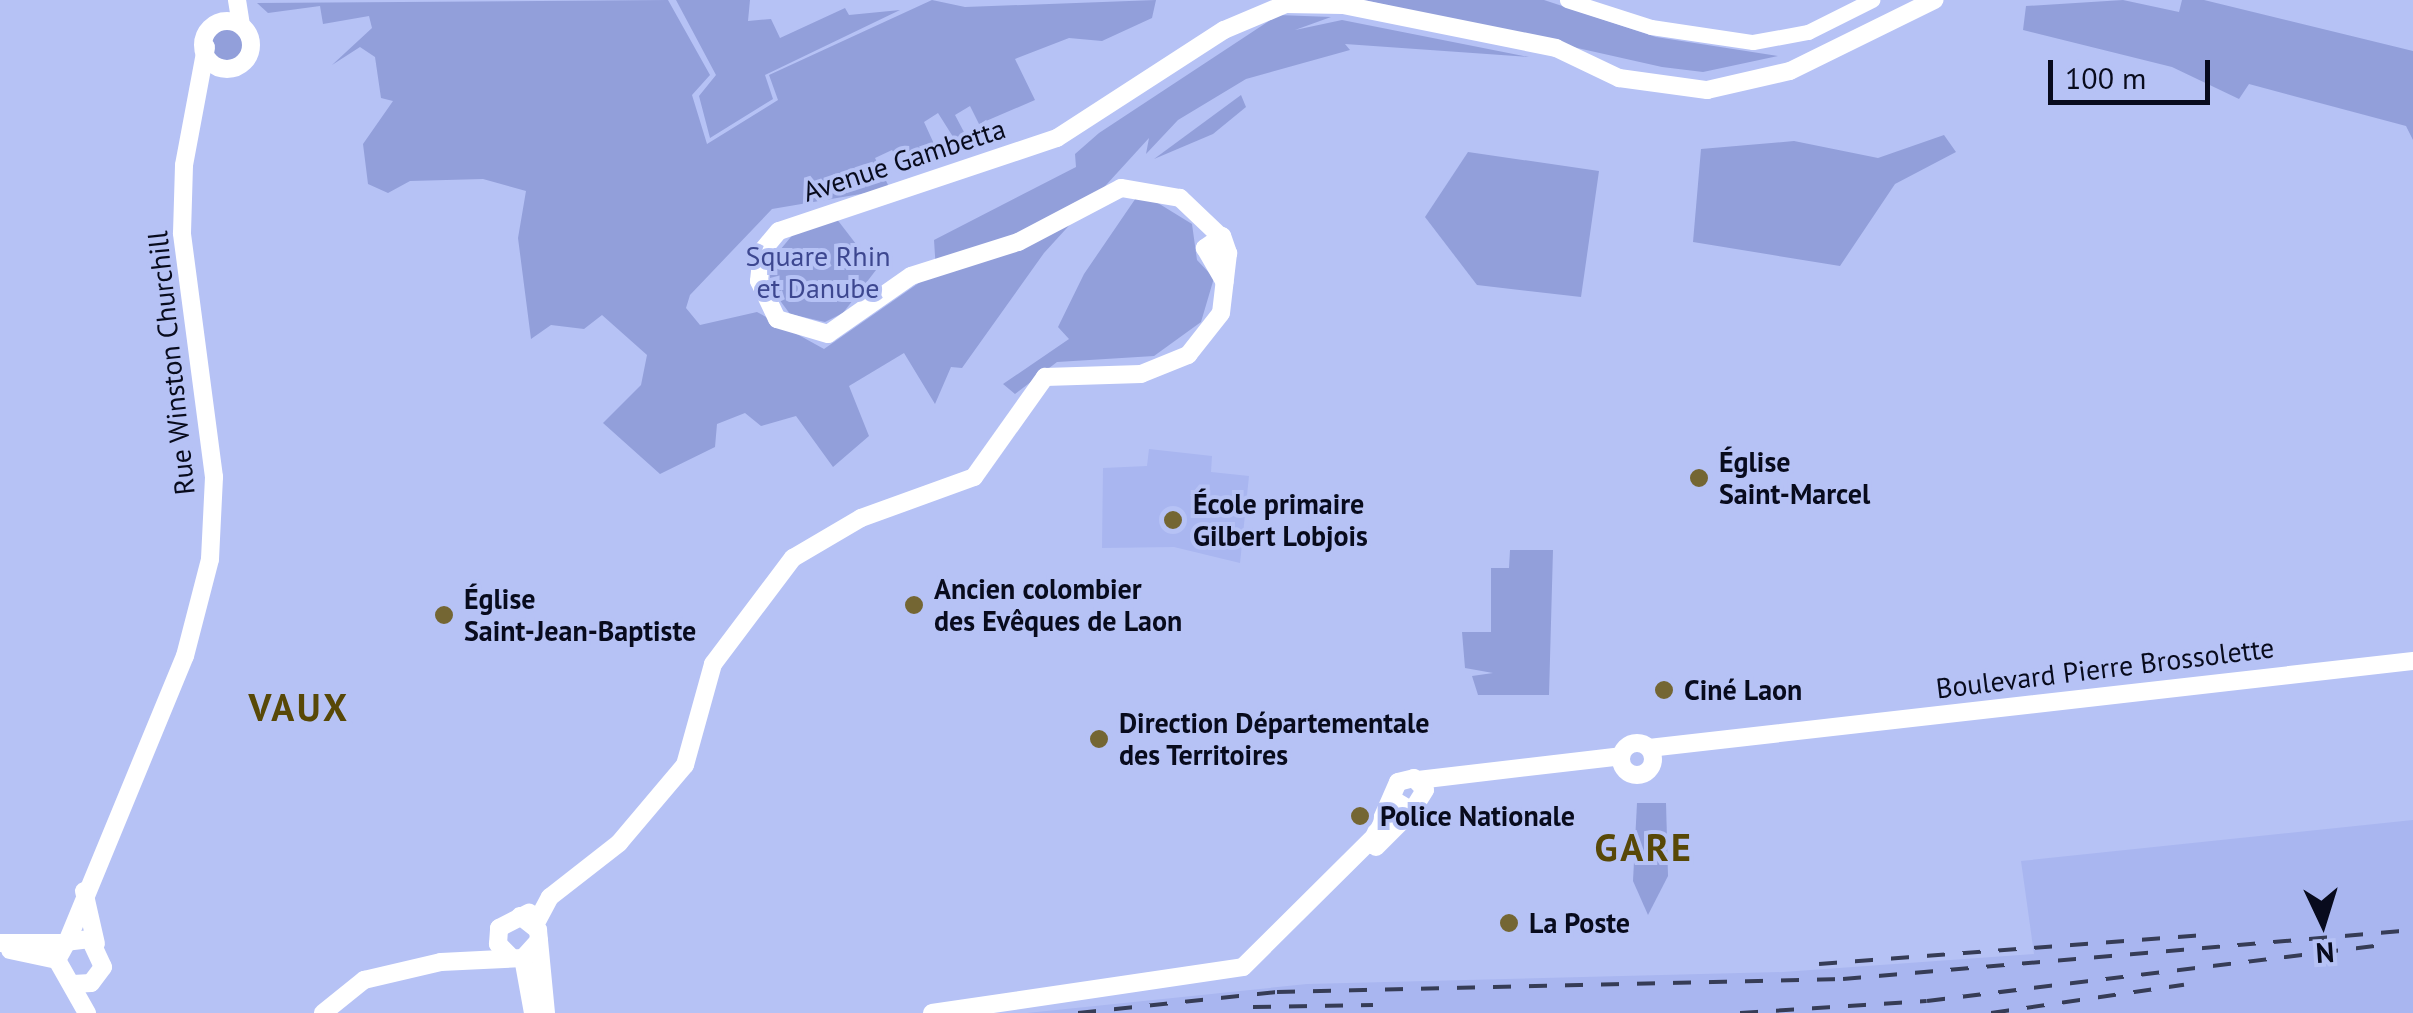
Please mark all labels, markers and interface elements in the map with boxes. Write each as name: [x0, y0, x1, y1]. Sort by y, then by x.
scale bar: [2053, 40, 2216, 102]
text: 100 m: [2065, 58, 2146, 97]
street label: Avenue Gambetta: [799, 111, 1009, 209]
street label: Rue Winston Churchill: [140, 229, 202, 497]
park label: Square Rhin et Danube: [746, 239, 890, 305]
place label: Église Saint-Marcel: [1719, 445, 1870, 511]
marker: Église Saint-Marcel: [1688, 467, 1710, 489]
place label: École primaire Gilbert Lobjois: [1193, 487, 1368, 553]
marker: École primaire Gilbert Lobjois: [1162, 509, 1184, 531]
place label: Ancien colombier des Evêques de Laon: [934, 572, 1182, 638]
place label: Église Saint-Jean-Baptiste: [464, 582, 696, 648]
marker: Ancien colombier des Evêques de Laon: [903, 594, 925, 616]
marker: Église Saint-Jean-Baptiste: [433, 604, 455, 626]
street label: Boulevard Pierre Brossolette: [1934, 631, 2276, 705]
place label: Ciné Laon: [1684, 673, 1802, 707]
marker: Ciné Laon: [1653, 679, 1675, 701]
district label: VAUX: [248, 684, 350, 730]
place label: Direction Départementale des Territoires: [1119, 706, 1429, 772]
marker: Direction Départementale des Territoires: [1088, 728, 1110, 750]
place label: Police Nationale: [1380, 799, 1575, 833]
marker: Police Nationale: [1349, 805, 1371, 827]
district label: GARE: [1595, 824, 1693, 870]
north arrow: [2273, 873, 2373, 973]
place label: La Poste: [1529, 906, 1630, 940]
marker: La Poste: [1498, 912, 1520, 934]
text: N: [2315, 934, 2336, 973]

